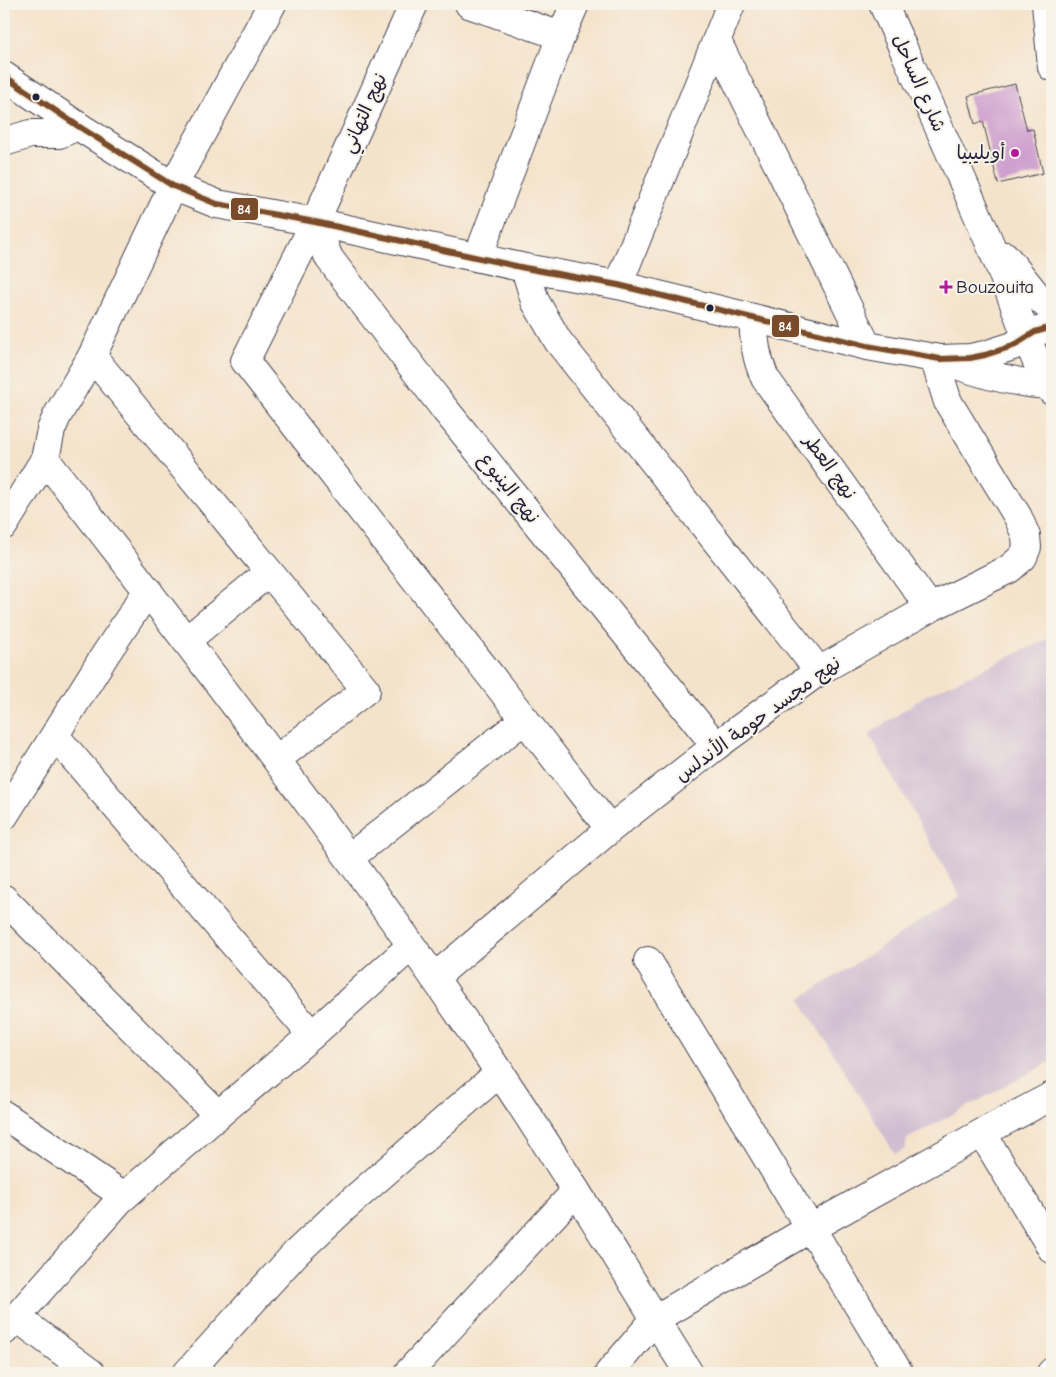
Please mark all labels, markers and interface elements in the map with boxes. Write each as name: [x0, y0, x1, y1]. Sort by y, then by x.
street label: شارع الساحل: [886, 31, 950, 136]
street label: نهج التهاني: [337, 70, 396, 158]
unlabelled marker: [31, 92, 41, 102]
place label: أويليبيا: [956, 142, 1005, 164]
marker: أويليبيا: [1009, 147, 1021, 159]
line badge: 84: [230, 197, 259, 221]
text: 84: [237, 201, 251, 218]
place label: Bouzouita: [956, 276, 1034, 298]
marker: Bouzouita: [940, 281, 952, 293]
unlabelled marker: [705, 303, 715, 313]
line badge: 84: [771, 314, 800, 338]
text: 84: [778, 318, 792, 335]
street label: نهج العطر: [797, 429, 861, 504]
street label: نهج الينبوع: [472, 448, 544, 529]
street label: نهج مجسد حومة الأندلس: [670, 650, 845, 787]

